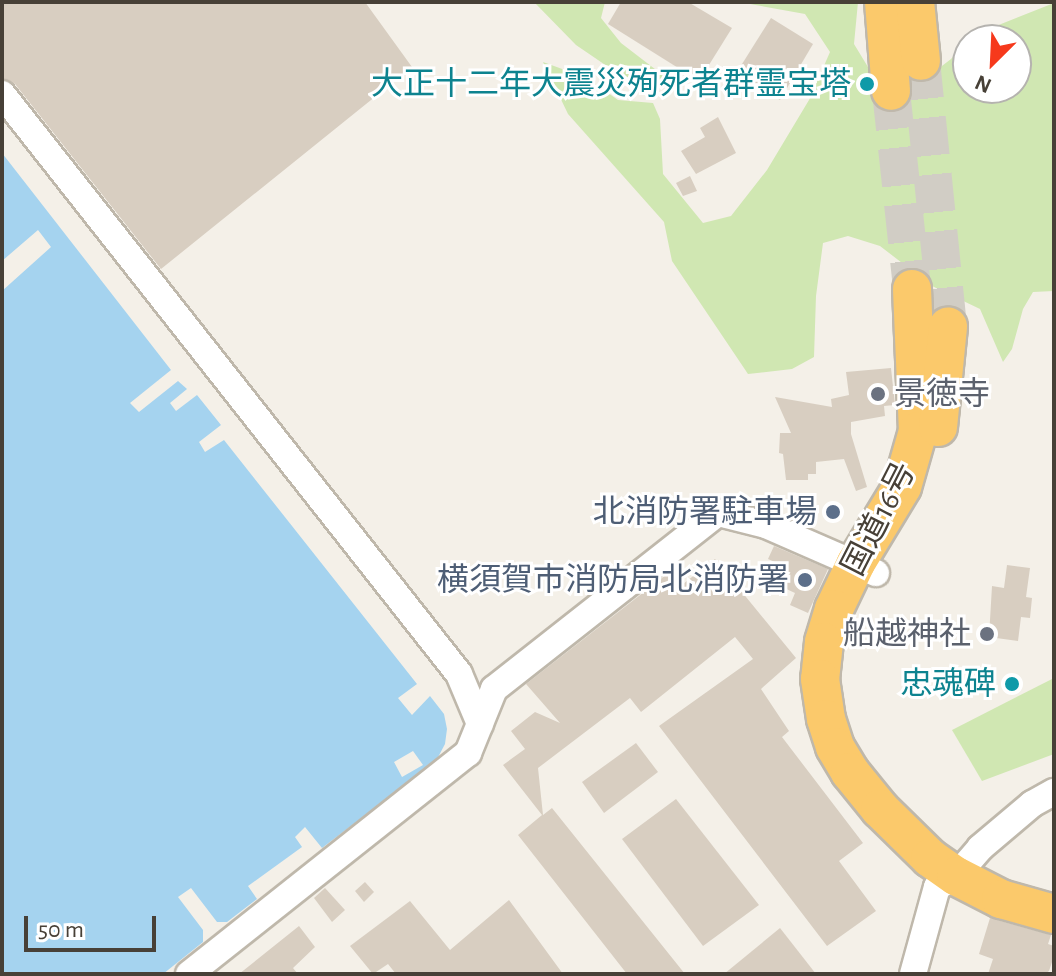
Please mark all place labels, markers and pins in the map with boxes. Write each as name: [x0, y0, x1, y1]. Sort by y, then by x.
place label: 大正十二年大震災殉死者群霊宝塔: [371, 65, 851, 103]
marker: 大正十二年大震災殉死者群霊宝塔: [858, 75, 876, 93]
place label: 景徳寺: [894, 375, 990, 413]
marker: 景徳寺: [869, 385, 887, 403]
place label: 北消防署駐車場: [593, 493, 817, 531]
marker: 北消防署駐車場: [824, 503, 842, 521]
place label: 横須賀市消防局北消防署: [437, 561, 789, 599]
marker: 横須賀市消防局北消防署: [796, 571, 814, 589]
place label: 船越神社: [843, 615, 971, 653]
marker: 船越神社: [978, 625, 996, 643]
place label: 忠魂碑: [900, 665, 996, 703]
marker: 忠魂碑: [1003, 675, 1021, 693]

